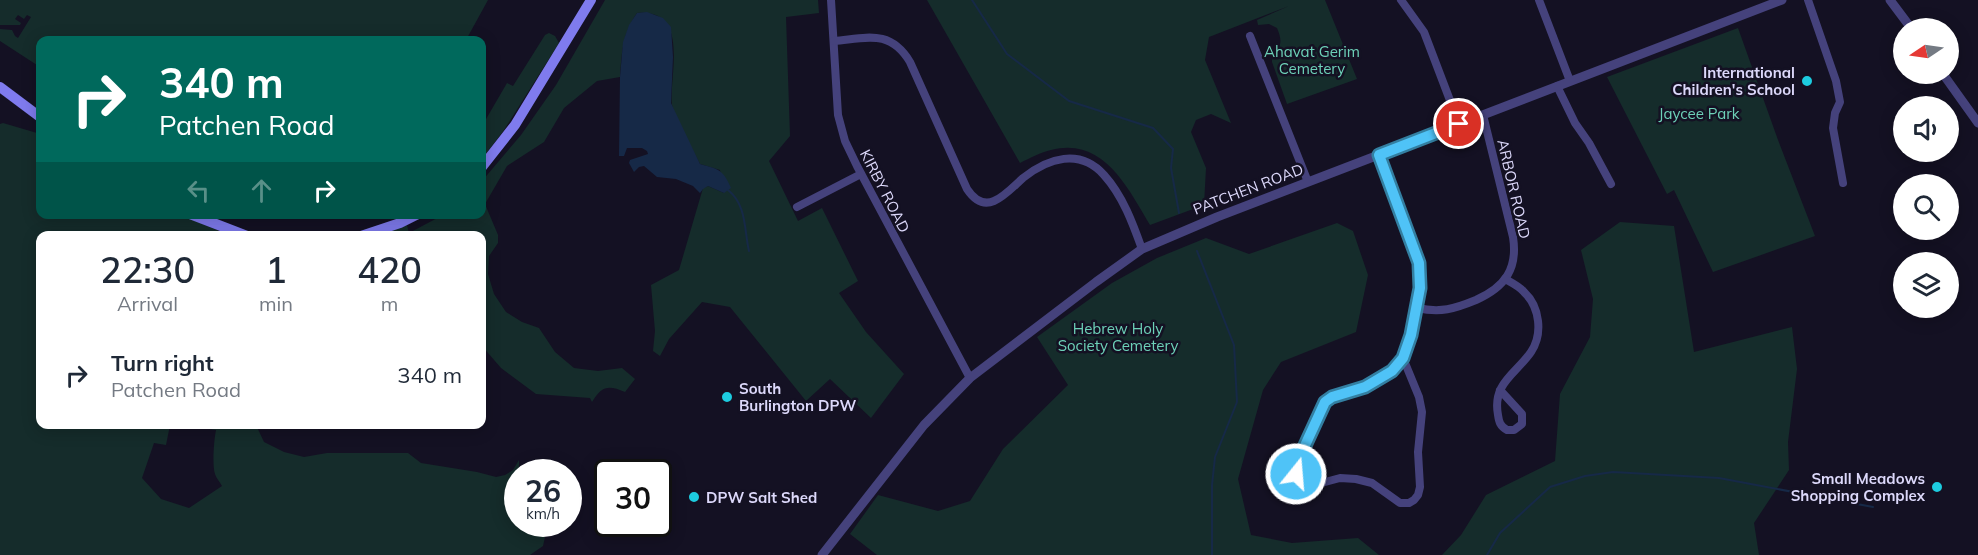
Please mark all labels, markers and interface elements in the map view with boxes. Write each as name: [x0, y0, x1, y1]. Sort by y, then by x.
north arrow: [1893, 18, 1959, 84]
map controls: [1893, 18, 1959, 318]
park label: Ahavat Gerim Cemetery: [1264, 42, 1360, 78]
text: 340 m: [159, 56, 284, 109]
icon: right: [60, 60, 138, 138]
place label: International Children's School: [1672, 63, 1795, 99]
marker: International Children's School: [1800, 74, 1814, 88]
button: sound: [1893, 96, 1959, 162]
pin: [1433, 98, 1484, 149]
park label: Jaycee Park: [1659, 104, 1740, 123]
icon: arrive: [1442, 107, 1475, 140]
text: Patchen Road: [159, 108, 334, 142]
street label: ARBOR ROAD: [1493, 137, 1535, 241]
street label: KIRBY ROAD: [856, 146, 914, 236]
street label: PATCHEN ROAD: [1190, 159, 1306, 219]
icon: left: [182, 174, 215, 207]
icon: ahead: [245, 174, 278, 207]
icon: right: [308, 174, 341, 207]
button: search: [1893, 174, 1959, 240]
text: 22:30: [100, 247, 195, 292]
text: 1: [265, 247, 287, 292]
text: 420: [357, 247, 422, 292]
button: layers: [1893, 252, 1959, 318]
text: Arrival: [117, 291, 178, 316]
text: min: [259, 291, 293, 316]
text: m: [381, 291, 398, 316]
park label: Hebrew Holy Society Cemetery: [1058, 319, 1178, 355]
text: Turn right: [111, 349, 214, 377]
icon: right: [60, 359, 93, 392]
text: 340 m: [397, 361, 462, 389]
text: Patchen Road: [111, 377, 241, 402]
place label: South Burlington DPW: [739, 379, 856, 415]
marker: South Burlington DPW: [720, 390, 734, 404]
position arrow: [1264, 442, 1328, 506]
speed limit sign: 30: [594, 459, 672, 537]
place label: Small Meadows Shopping Complex: [1791, 469, 1926, 505]
text: 26: [525, 472, 561, 510]
marker: Small Meadows Shopping Complex: [1930, 480, 1944, 494]
place label: DPW Salt Shed: [706, 488, 817, 507]
marker: DPW Salt Shed: [687, 490, 701, 504]
text: km/h: [526, 504, 560, 523]

